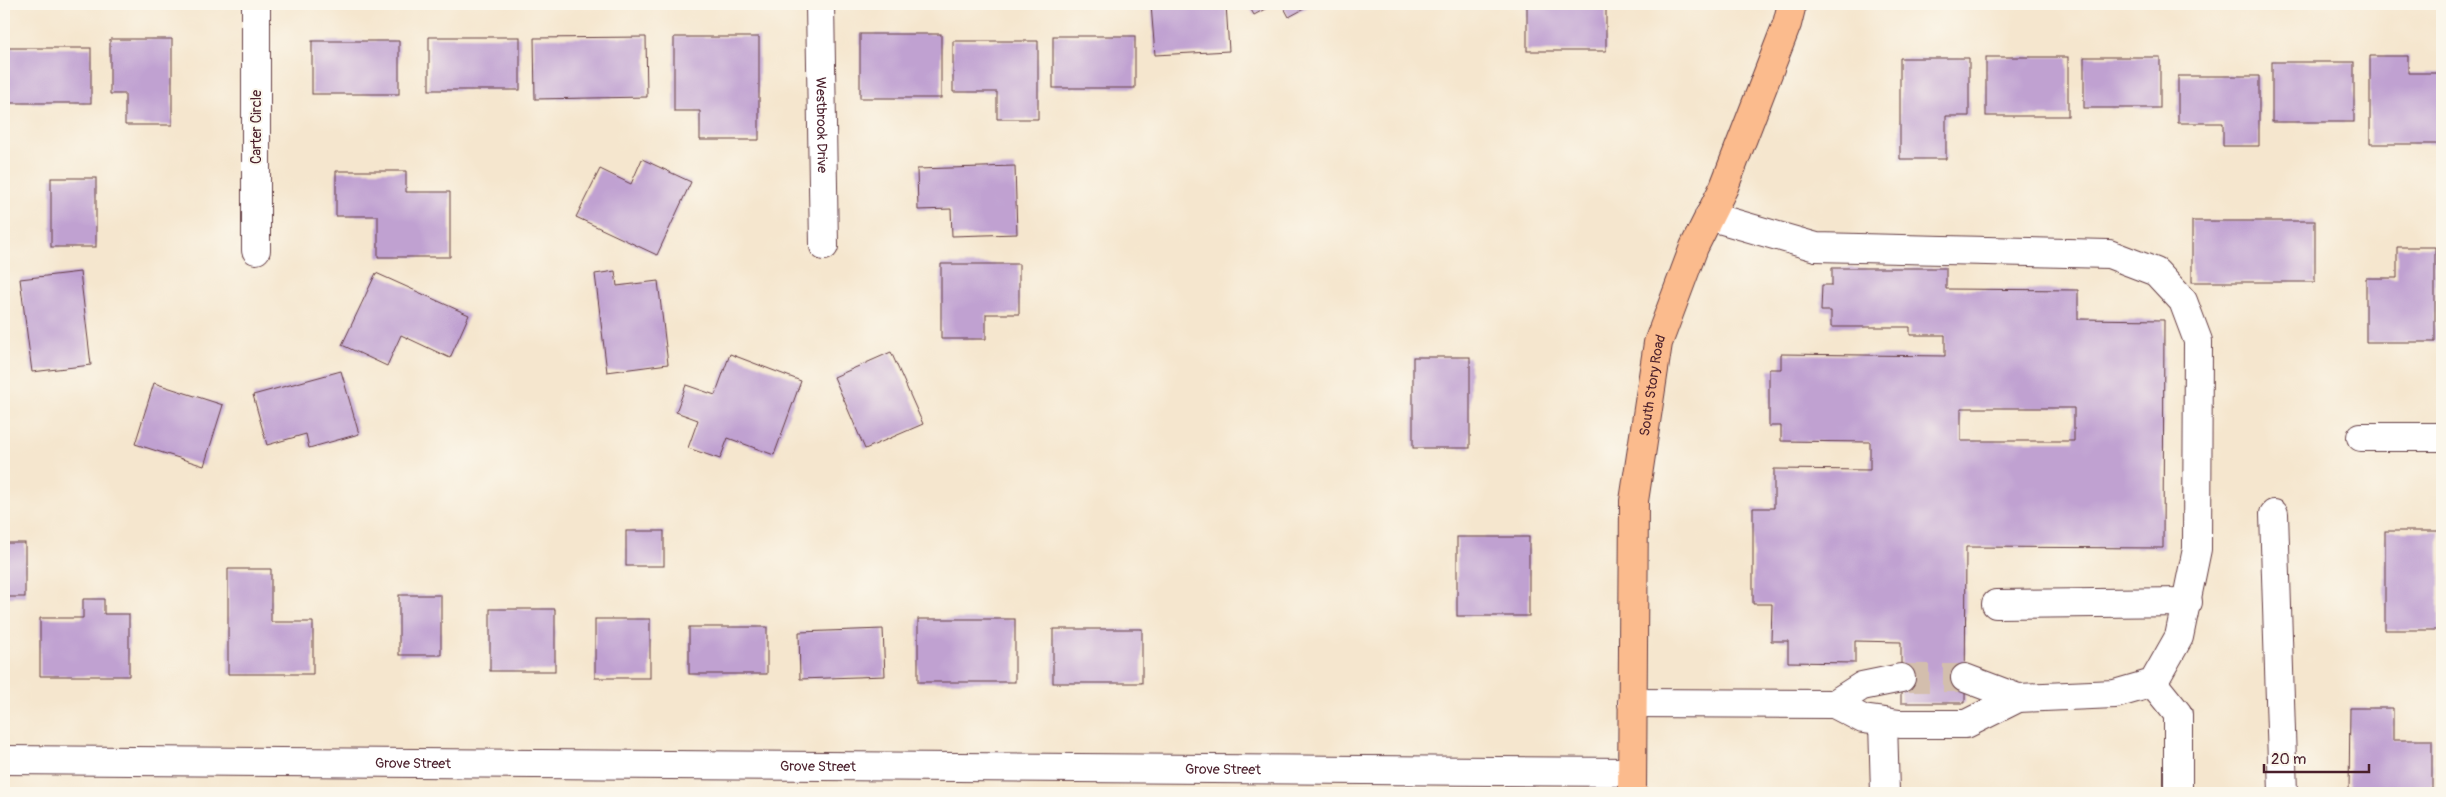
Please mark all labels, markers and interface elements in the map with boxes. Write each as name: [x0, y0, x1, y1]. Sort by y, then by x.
street label: Westbrook Drive: [812, 77, 831, 173]
street label: Carter Circle: [248, 90, 265, 164]
street label: South Story Road: [1636, 332, 1669, 437]
scale bar: [2264, 742, 2368, 774]
text: 20 m: [2271, 750, 2306, 769]
street label: Grove Street: [375, 755, 451, 772]
street label: Grove Street: [780, 758, 856, 775]
street label: Grove Street: [1185, 761, 1261, 778]

